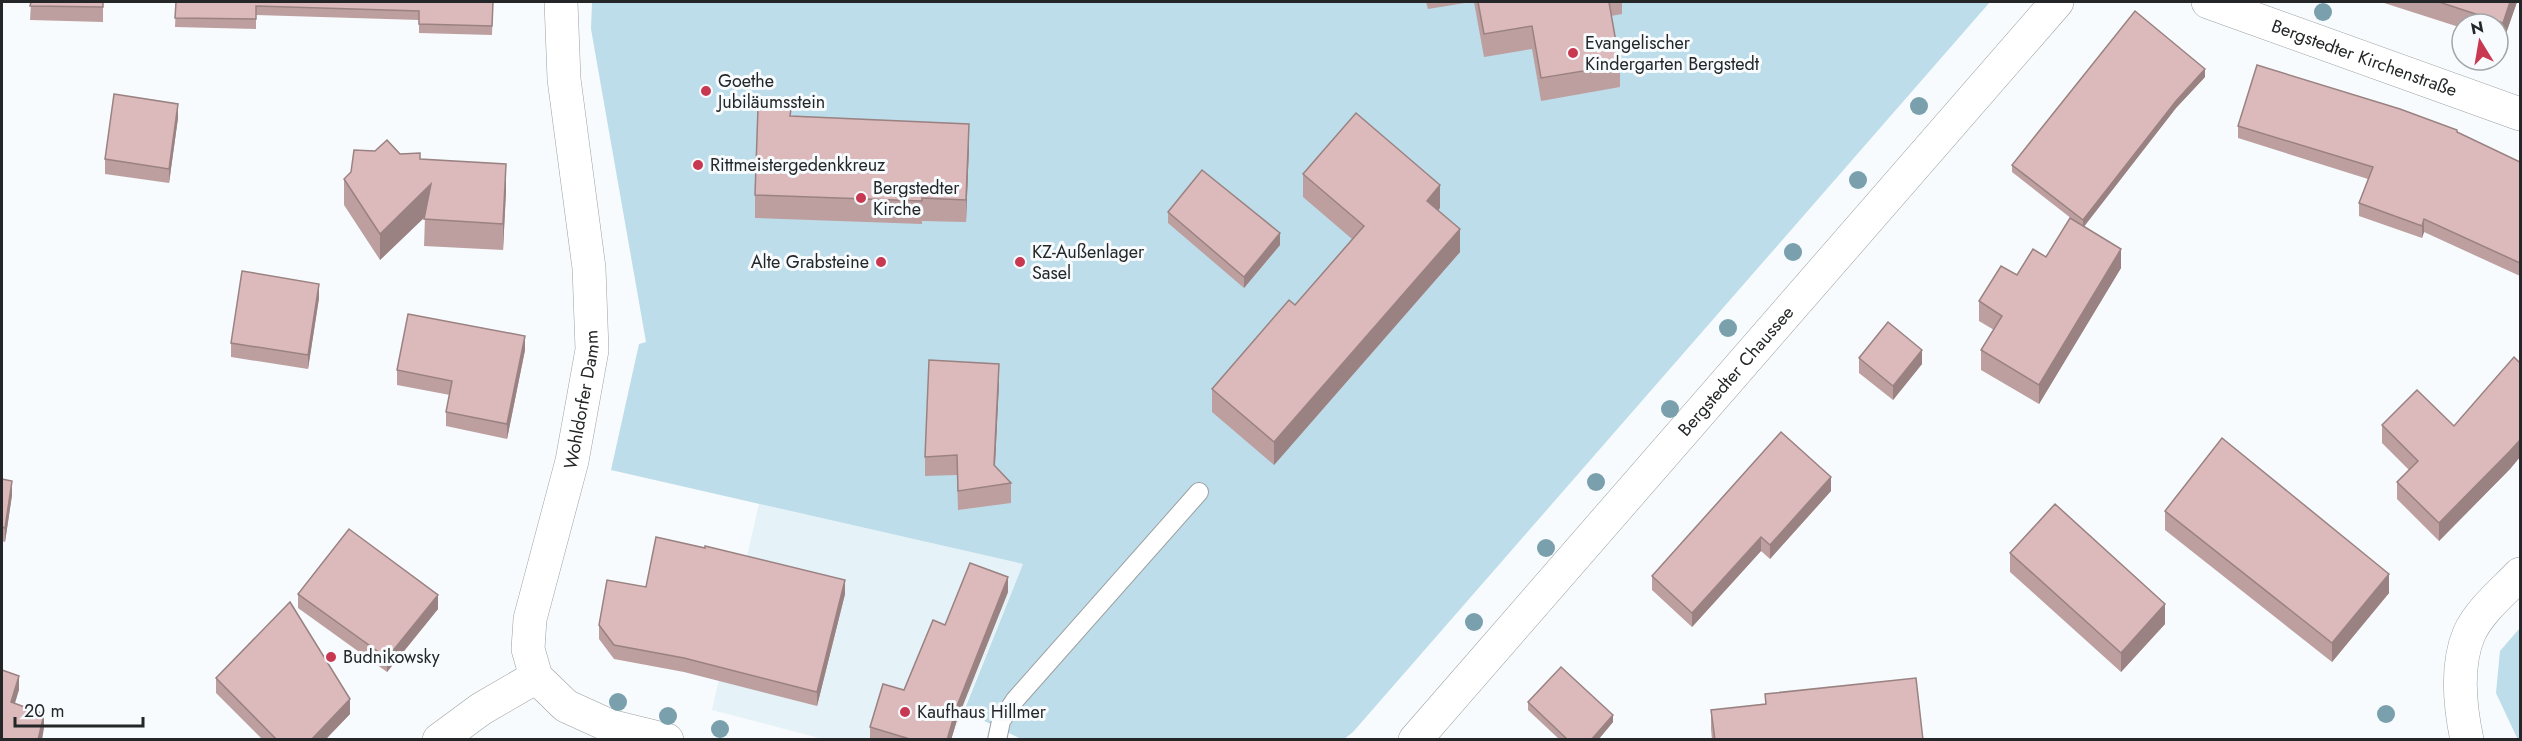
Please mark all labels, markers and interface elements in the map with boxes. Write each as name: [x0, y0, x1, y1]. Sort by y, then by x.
north arrow: [2450, 12, 2510, 72]
street label: Bergstedter Kirchenstraße: [2268, 13, 2461, 103]
text: N: [2469, 15, 2486, 40]
place label: Evangelischer Kindergarten Bergstedt: [1585, 30, 1760, 77]
marker: Evangelischer Kindergarten Bergstedt: [1566, 46, 1580, 60]
place label: Goethe Jubiläumsstein: [716, 68, 825, 115]
marker: Goethe Jubiläumsstein: [699, 84, 713, 98]
place label: Rittmeistergedenkkreuz: [710, 152, 886, 178]
marker: Rittmeistergedenkkreuz: [691, 158, 705, 172]
place label: Bergstedter Kirche: [873, 175, 960, 222]
marker: Bergstedter Kirche: [854, 191, 868, 205]
place label: KZ-Außenlager Sasel: [1032, 239, 1145, 286]
place label: Alte Grabsteine: [751, 249, 869, 275]
marker: Alte Grabsteine: [874, 255, 888, 269]
marker: KZ-Außenlager Sasel: [1013, 255, 1027, 269]
street label: Bergstedter Chaussee: [1672, 300, 1800, 442]
street label: Wohldorfer Damm: [557, 329, 606, 472]
place label: Budnikowsky: [343, 644, 440, 670]
marker: Budnikowsky: [324, 650, 338, 664]
scale bar: [15, 690, 142, 728]
text: 20 m: [24, 698, 64, 724]
place label: Kaufhaus Hillmer: [917, 699, 1047, 725]
marker: Kaufhaus Hillmer: [898, 705, 912, 719]

